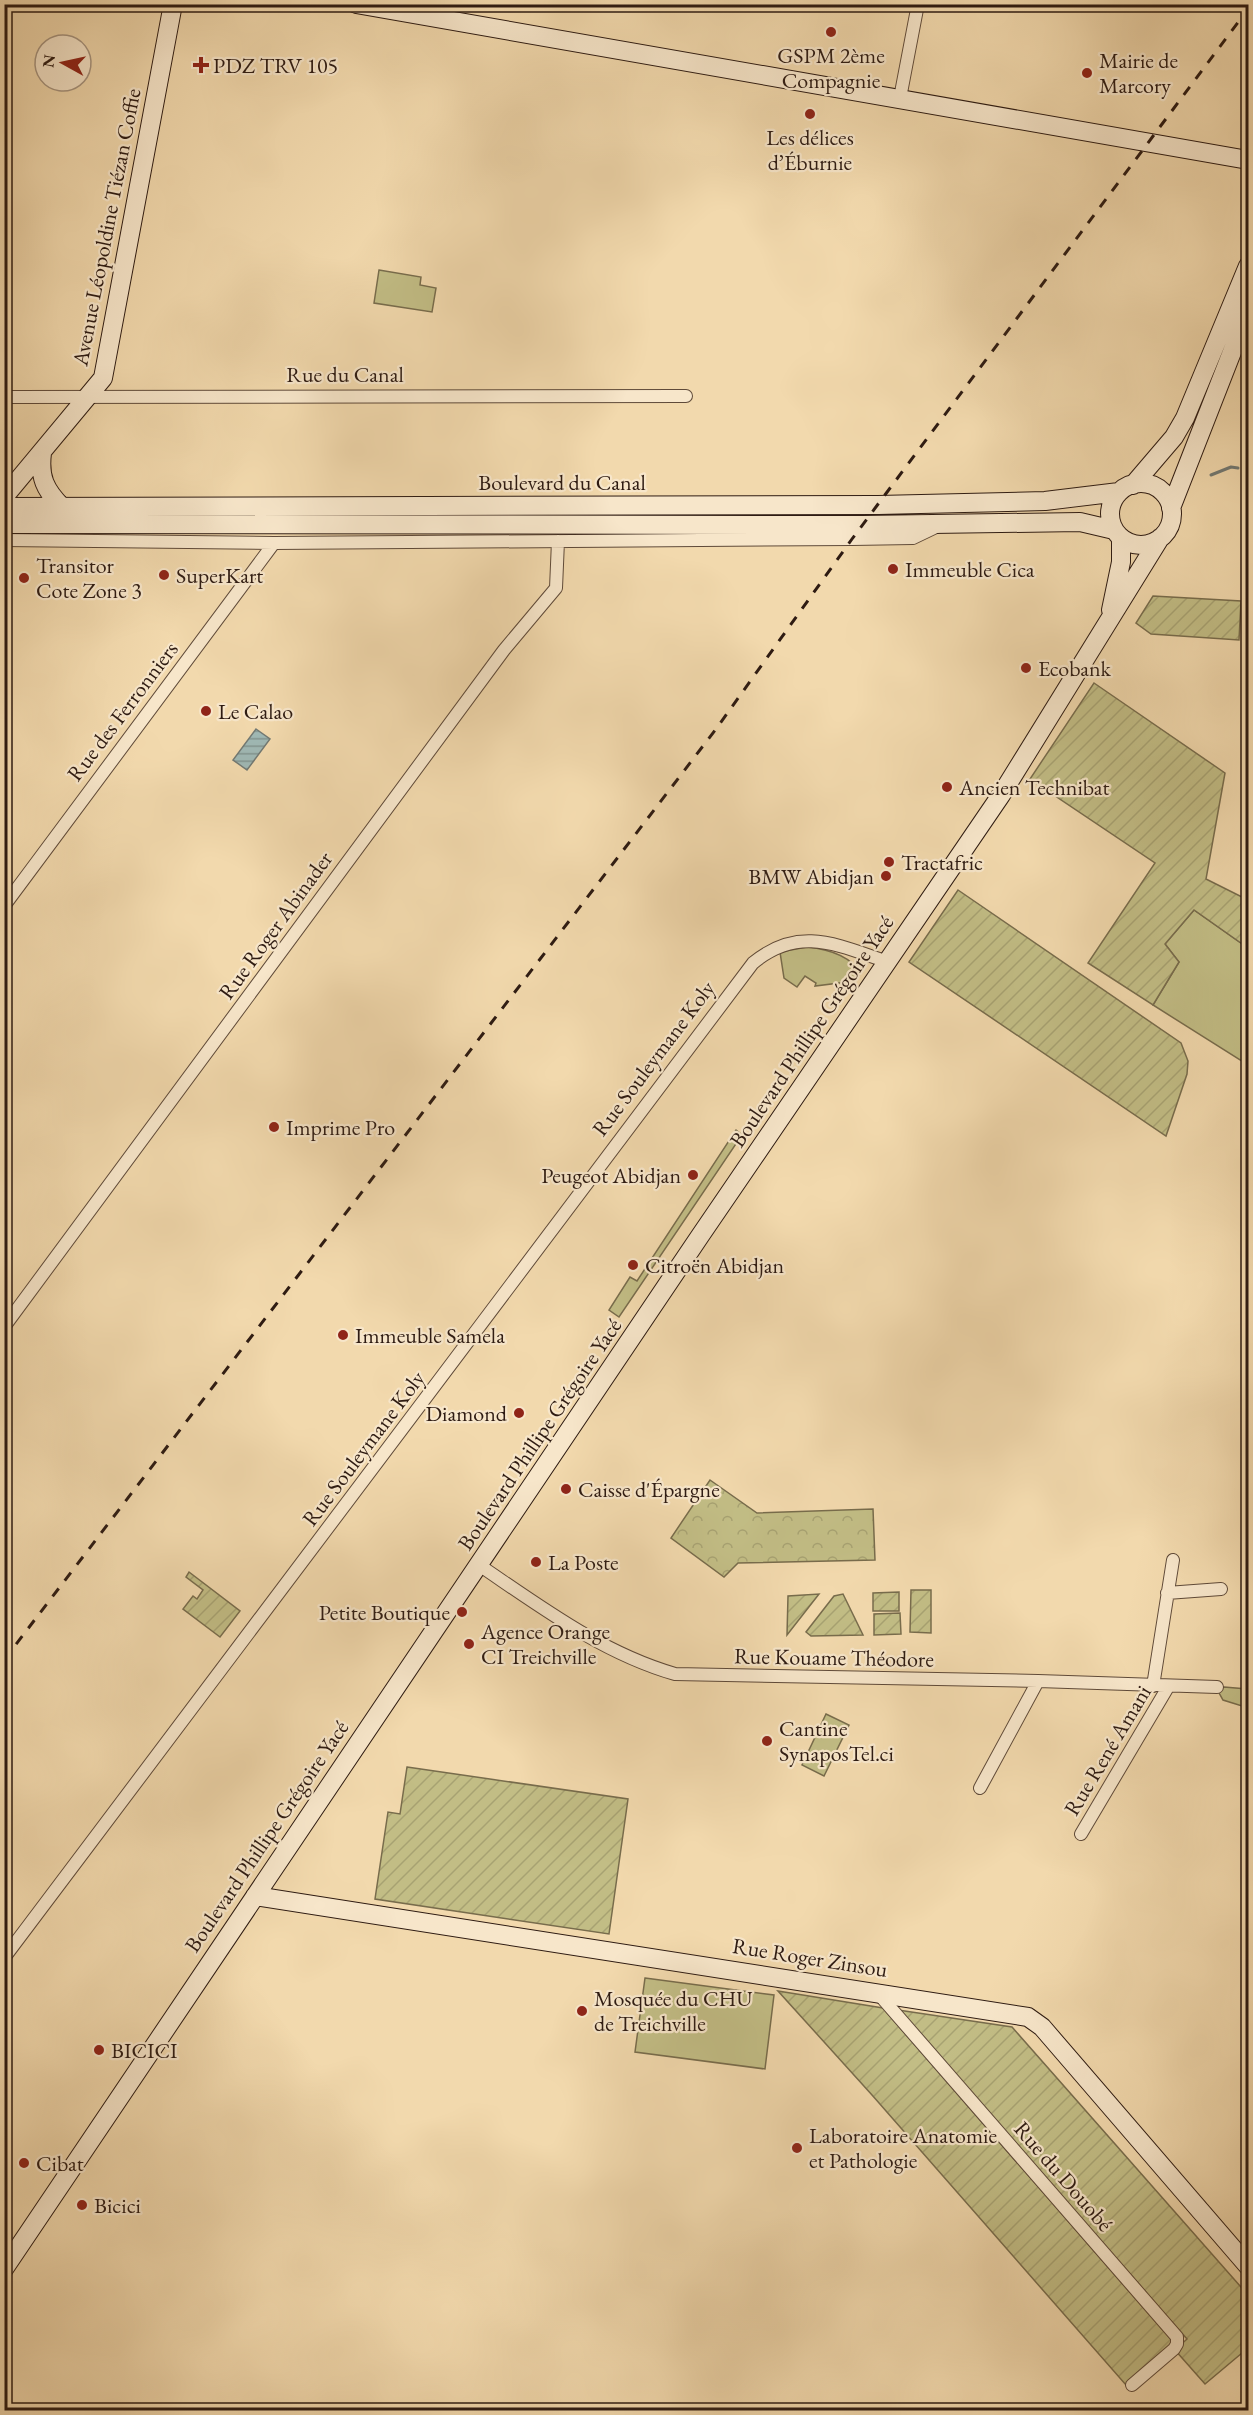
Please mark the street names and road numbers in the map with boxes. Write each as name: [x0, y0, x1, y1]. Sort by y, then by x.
street label: Avenue Léopoldine Tiézan Coffie: [65, 86, 148, 369]
street label: Rue du Canal: [286, 360, 404, 389]
street label: Boulevard du Canal: [478, 468, 646, 497]
street label: Rue des Ferronniers: [60, 636, 185, 787]
street label: Rue Roger Abinader: [212, 845, 339, 1005]
street label: Boulevard Phillipe Grégoire Yacé: [723, 909, 900, 1153]
street label: Rue Souleymane Koly: [585, 974, 722, 1142]
street label: Boulevard Phillipe Grégoire Yacé: [451, 1312, 628, 1556]
street label: Rue Souleymane Koly: [295, 1364, 432, 1532]
street label: Rue Kouame Théodore: [734, 1641, 935, 1674]
street label: Rue René Amani: [1057, 1680, 1158, 1821]
street label: Boulevard Phillipe Grégoire Yacé: [178, 1714, 355, 1958]
street label: Rue Roger Zinsou: [730, 1931, 890, 1984]
street label: Rue du Douobé: [1008, 2115, 1120, 2238]

